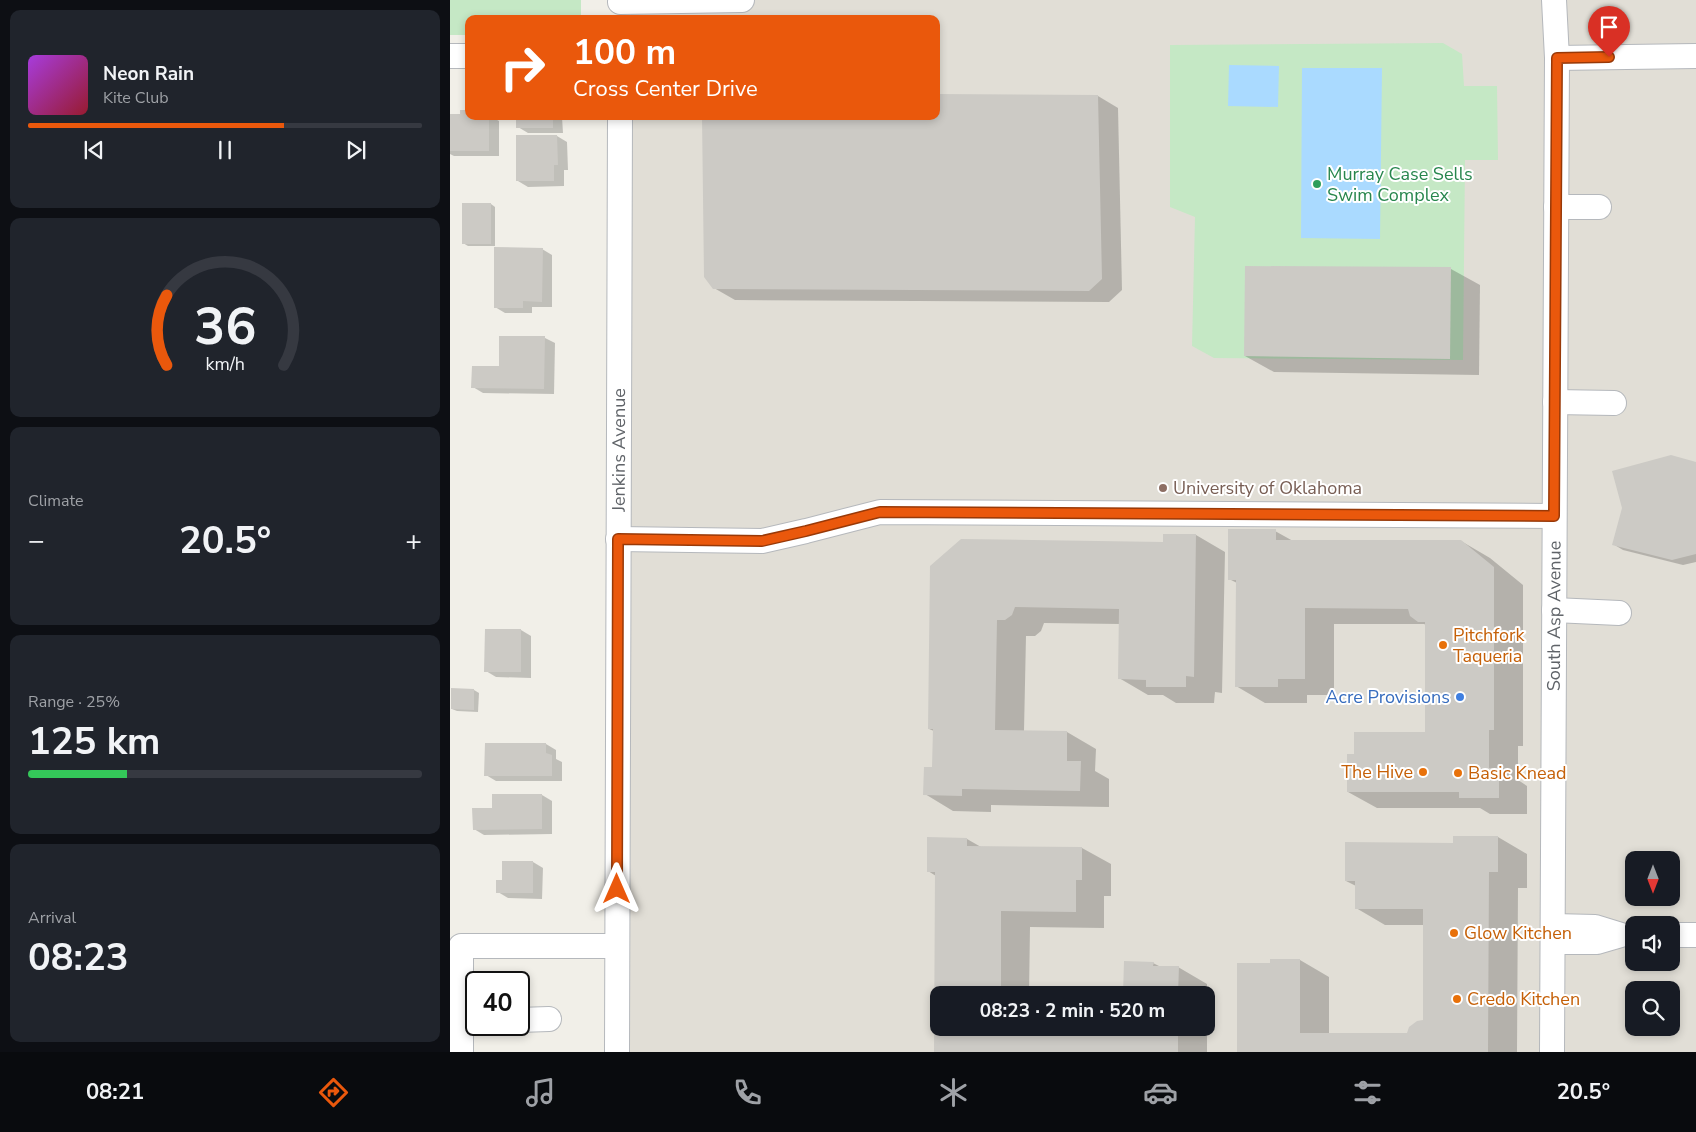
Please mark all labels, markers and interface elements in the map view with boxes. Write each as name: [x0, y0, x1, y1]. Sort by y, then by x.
pin: [1588, 6, 1630, 57]
icon: arrive: [1595, 13, 1623, 41]
text: 100 m: [573, 29, 676, 76]
icon: right: [490, 35, 555, 100]
text: Neon Rain: [103, 61, 194, 87]
text: Cross Center Drive: [573, 74, 758, 104]
text: Kite Club: [103, 87, 169, 109]
icon: previous: [80, 136, 108, 164]
icon: pause: [211, 136, 239, 164]
icon: next: [342, 136, 370, 164]
place label: Murray Case Sells Swim Complex: [1327, 162, 1473, 207]
marker: Murray Case Sells Swim Complex: [1311, 178, 1323, 190]
text: 36: [194, 291, 256, 362]
text: km/h: [205, 352, 245, 376]
street label: Jenkins Avenue: [607, 388, 631, 513]
place label: University of Oklahoma: [1173, 476, 1362, 500]
marker: University of Oklahoma: [1157, 482, 1169, 494]
text: Climate: [28, 490, 83, 512]
text: 20.5°: [179, 515, 271, 566]
text: −: [28, 522, 45, 560]
text: +: [405, 522, 422, 560]
street label: South Asp Avenue: [1542, 541, 1567, 691]
place label: Pitchfork Taqueria: [1453, 623, 1526, 668]
marker: Pitchfork Taqueria: [1437, 639, 1449, 651]
place label: Acre Provisions: [1326, 685, 1450, 709]
text: Range · 25%: [28, 691, 120, 713]
marker: Acre Provisions: [1454, 691, 1466, 703]
text: 125 km: [28, 716, 160, 767]
place label: The Hive: [1341, 760, 1413, 784]
place label: Basic Knead: [1468, 761, 1567, 785]
marker: The Hive: [1417, 766, 1429, 778]
marker: Basic Knead: [1452, 767, 1464, 779]
north arrow: [1625, 851, 1680, 906]
map controls: [1625, 851, 1680, 1036]
position arrow: [590, 862, 642, 914]
text: Arrival: [28, 907, 76, 929]
button: sound: [1625, 916, 1680, 971]
place label: Glow Kitchen: [1464, 921, 1572, 945]
marker: Glow Kitchen: [1448, 927, 1460, 939]
text: 08:23: [28, 932, 129, 983]
speed limit sign: 40: [465, 971, 530, 1036]
button: search: [1625, 981, 1680, 1036]
place label: Credo Kitchen: [1467, 987, 1580, 1011]
marker: Credo Kitchen: [1451, 993, 1463, 1005]
text: 08:23 · 2 min · 520 m: [980, 998, 1165, 1024]
icon: directions: [316, 1075, 351, 1110]
icon: music: [523, 1075, 558, 1110]
icon: phone: [730, 1075, 765, 1110]
icon: climate: [936, 1075, 971, 1110]
icon: car: [1143, 1075, 1178, 1110]
icon: filters: [1350, 1075, 1385, 1110]
text: 08:21: [86, 1077, 144, 1107]
text: 20.5°: [1557, 1077, 1610, 1107]

